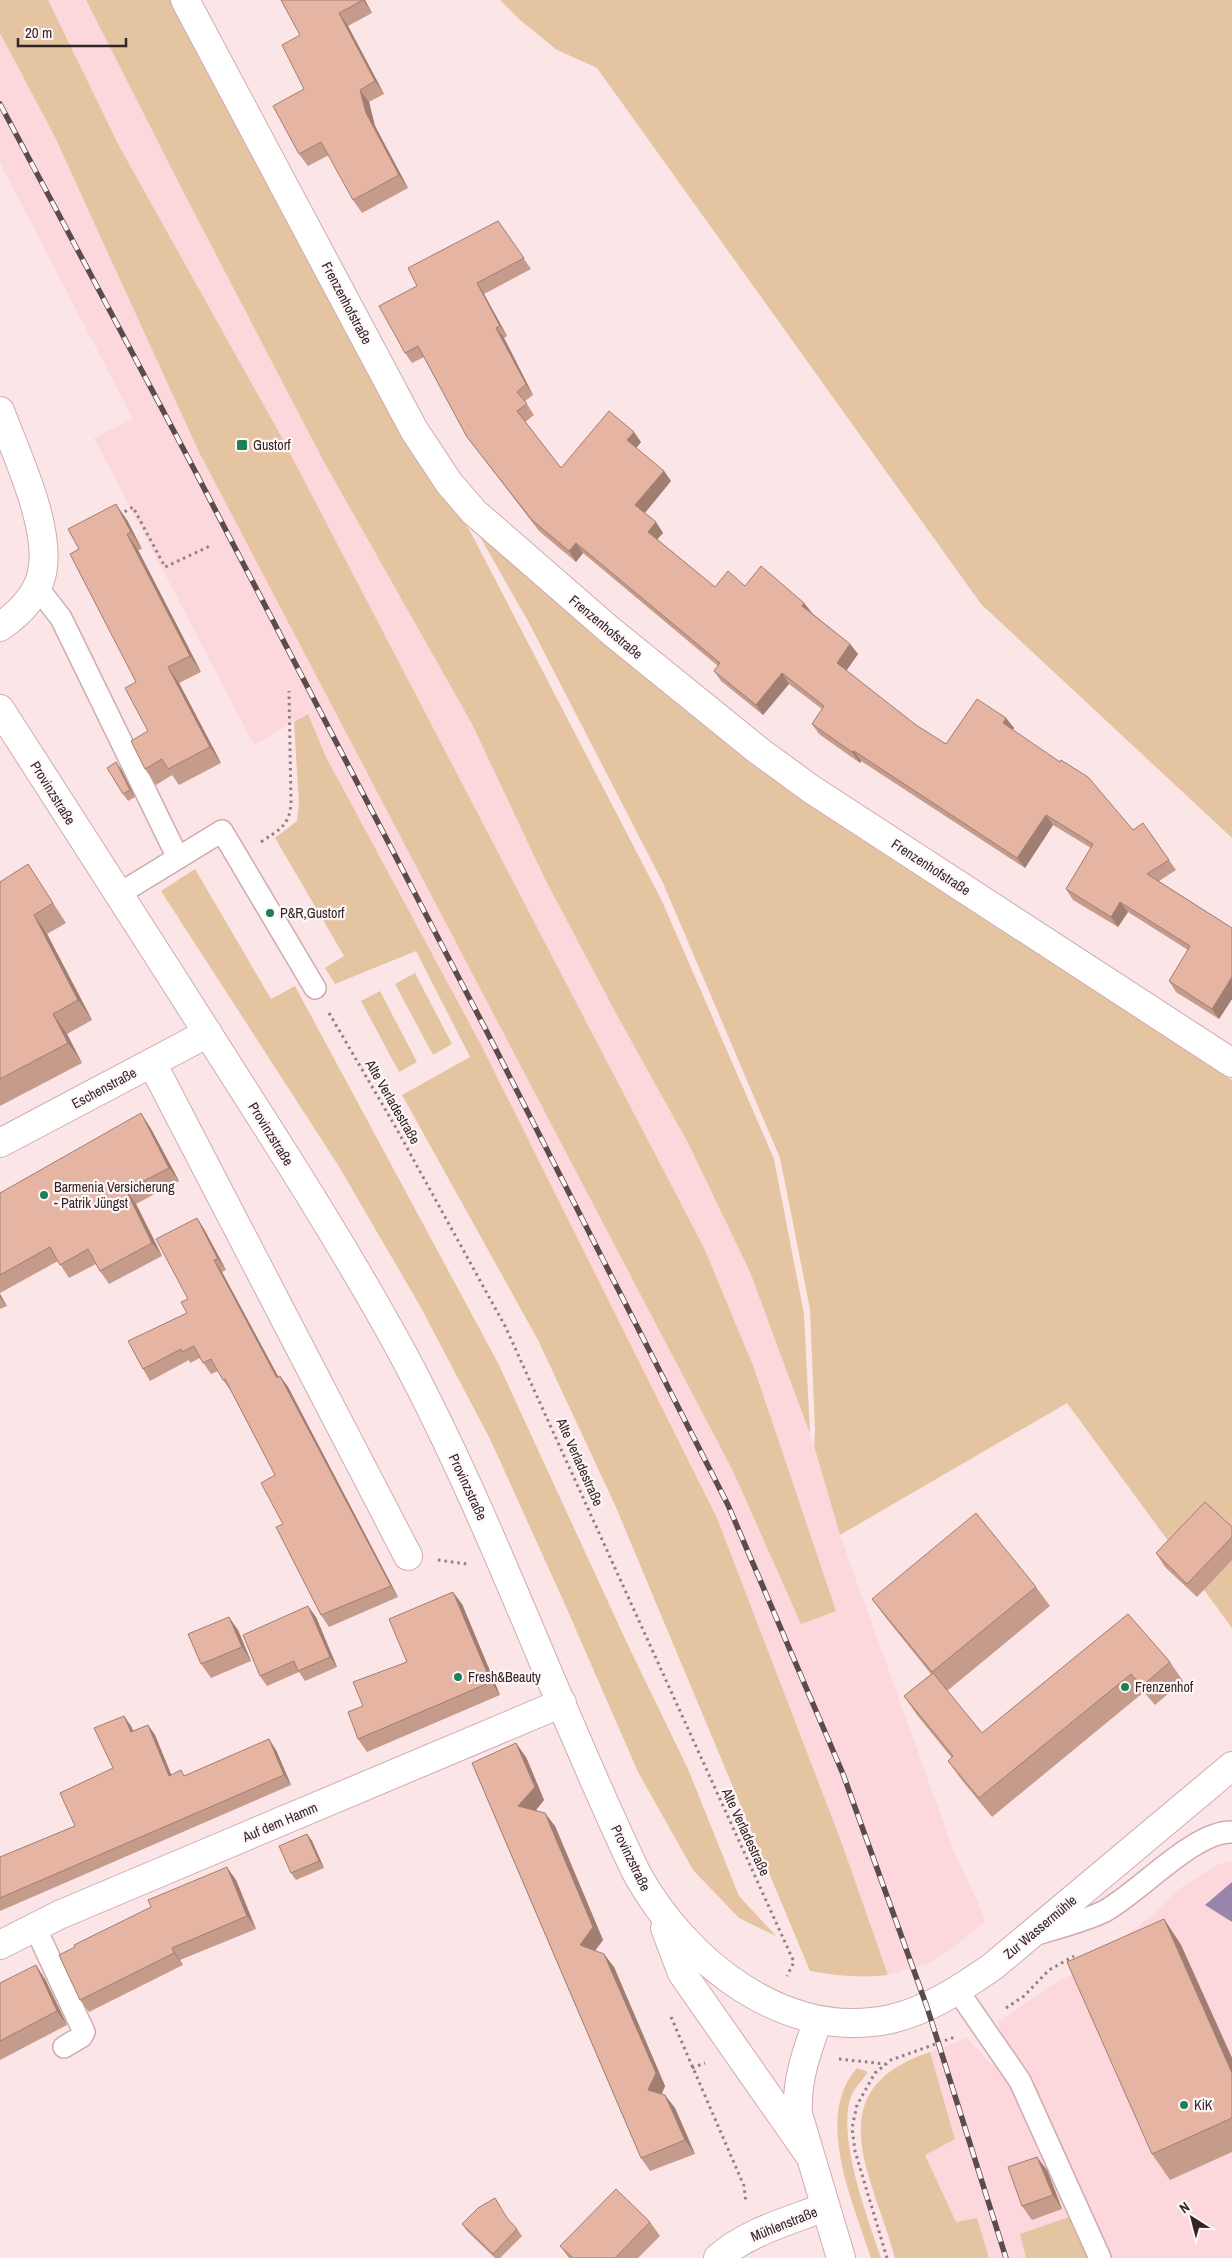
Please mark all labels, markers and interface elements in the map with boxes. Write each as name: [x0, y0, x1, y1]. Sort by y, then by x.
scale bar: [18, 15, 125, 47]
text: 20 m: [25, 22, 52, 43]
street label: Frenzenhofstraße: [318, 259, 376, 347]
place label: Gustorf: [253, 436, 291, 454]
marker: Gustorf: [235, 438, 249, 452]
street label: Frenzenhofstraße: [566, 591, 646, 663]
street label: Provinzstraße: [26, 758, 80, 828]
street label: Frenzenhofstraße: [888, 835, 974, 899]
place label: P&R,Gustorf: [280, 904, 345, 922]
marker: P&R,Gustorf: [264, 907, 276, 919]
street label: Alte Verladestraße: [361, 1056, 424, 1147]
street label: Eschenstraße: [69, 1063, 139, 1113]
street label: Provinzstraße: [244, 1099, 298, 1169]
place label: Barmenia Versicherung - Patrik Jüngst: [54, 1178, 175, 1212]
marker: Barmenia Versicherung - Patrik Jüngst: [38, 1189, 50, 1201]
street label: Alte Verladestraße: [552, 1414, 607, 1509]
street label: Provinzstraße: [445, 1451, 491, 1523]
place label: Fresh&Beauty: [468, 1668, 541, 1686]
marker: Fresh&Beauty: [452, 1671, 464, 1683]
place label: Frenzenhof: [1135, 1678, 1194, 1696]
marker: Frenzenhof: [1119, 1681, 1131, 1693]
street label: Alte Verladestraße: [717, 1784, 774, 1879]
street label: Auf dem Hamm: [239, 1798, 320, 1846]
street label: Provinzstraße: [607, 1822, 655, 1894]
street label: Zur Wassermühle: [1000, 1891, 1080, 1963]
place label: KiK: [1194, 2096, 1213, 2114]
marker: KiK: [1178, 2099, 1190, 2111]
north arrow: [1167, 2193, 1217, 2243]
text: N: [1176, 2198, 1193, 2217]
street label: Mühlenstraße: [748, 2203, 820, 2245]

